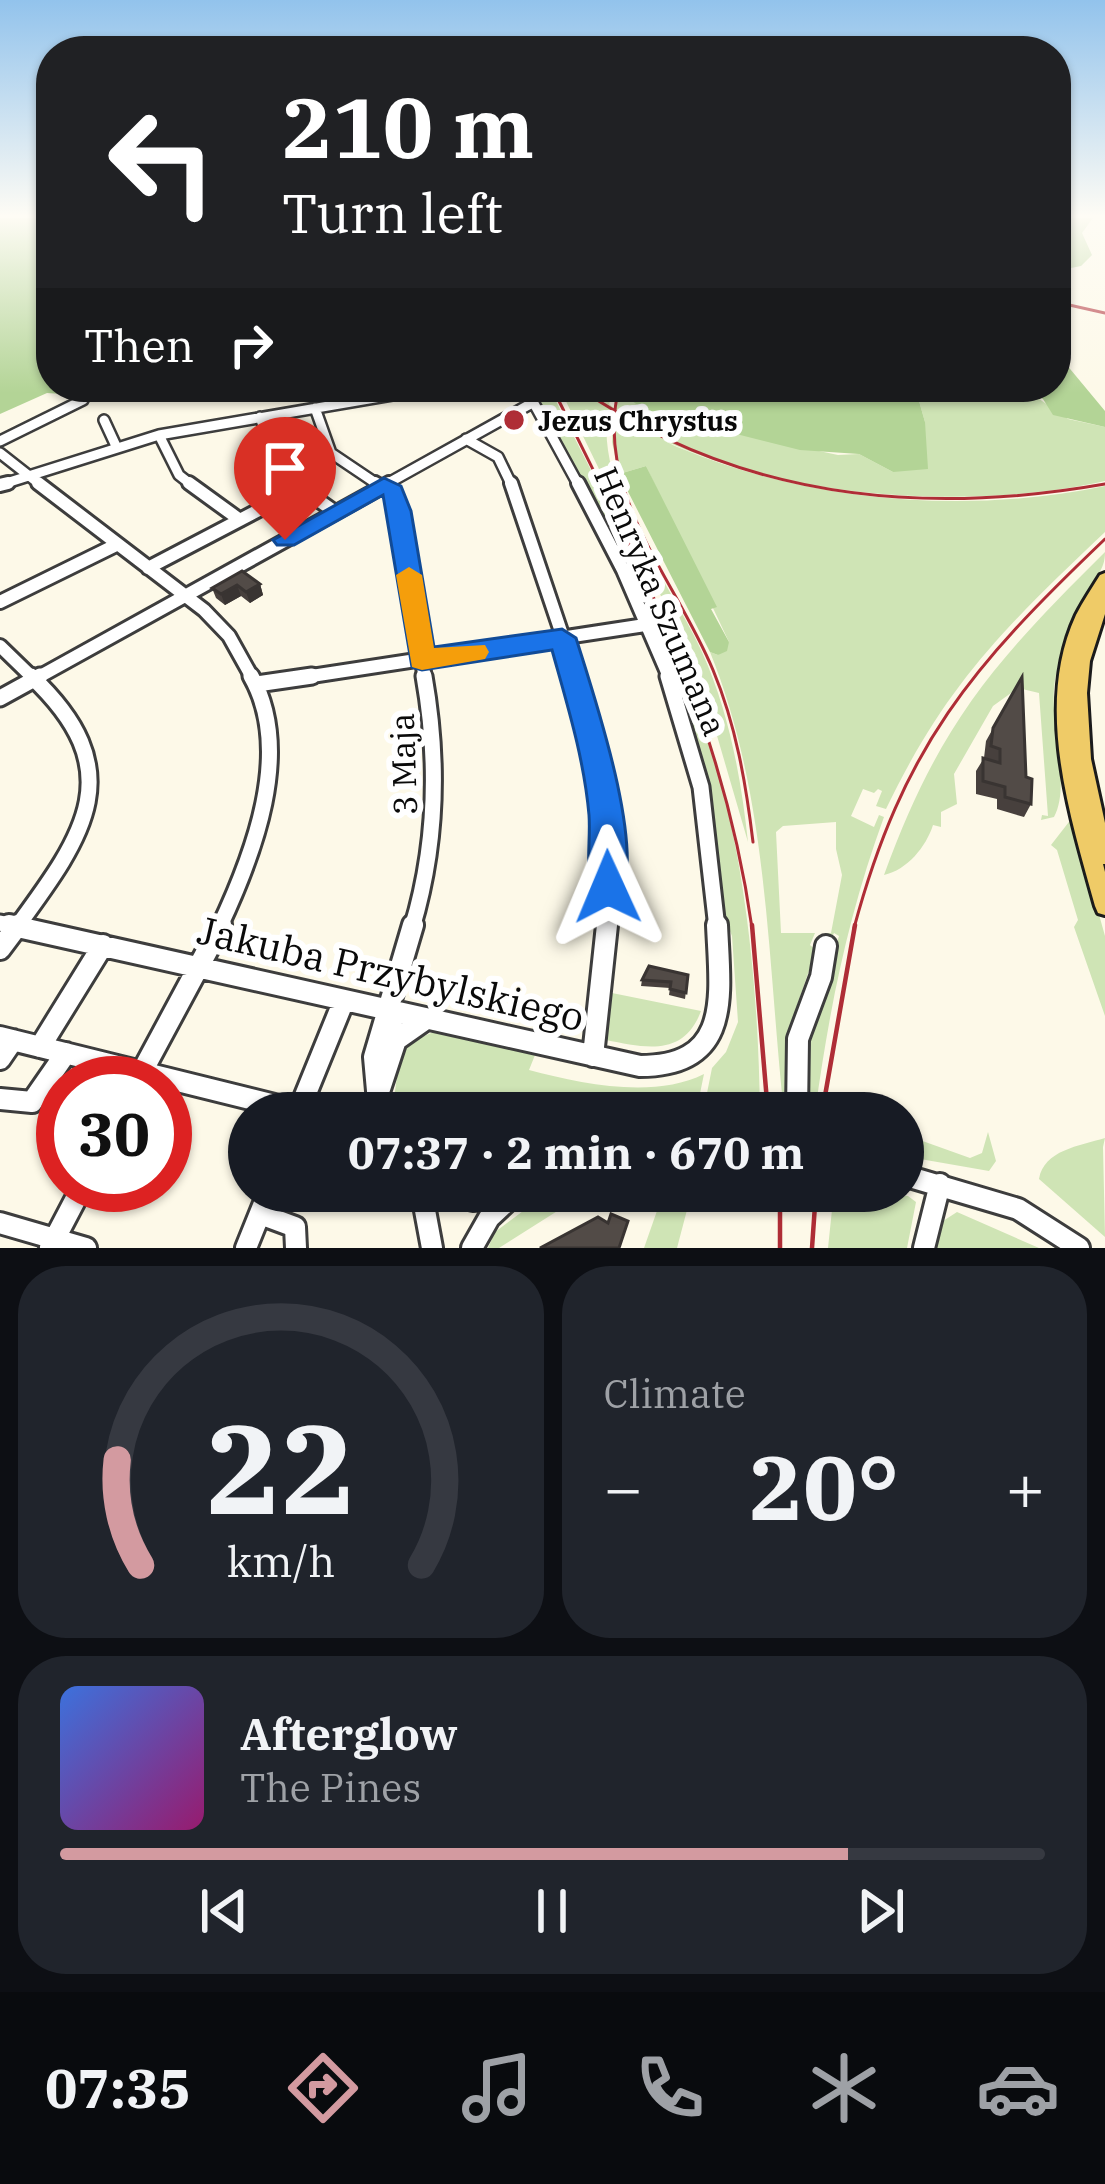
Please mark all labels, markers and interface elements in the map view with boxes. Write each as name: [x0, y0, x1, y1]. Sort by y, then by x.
text: 210 m: [282, 72, 534, 181]
icon: left: [84, 84, 240, 240]
text: Turn left: [282, 178, 503, 248]
icon: right: [218, 312, 284, 378]
text: Then: [84, 316, 194, 374]
place label: Jezus Chrystus: [538, 403, 738, 438]
marker: Jezus Chrystus: [501, 407, 527, 433]
pin: [234, 417, 336, 540]
icon: arrive: [252, 435, 318, 501]
street label: Henryka Szumana: [585, 460, 737, 742]
street label: 3 Maja: [380, 712, 426, 816]
position arrow: [545, 824, 671, 950]
street label: Jakuba Przybylskiego: [193, 904, 589, 1042]
speed limit sign: 30: [36, 1056, 192, 1212]
text: 07:37 · 2 min · 670 m: [348, 1123, 804, 1181]
text: Climate: [604, 1368, 746, 1419]
text: 22: [206, 1386, 356, 1548]
text: 20°: [749, 1428, 899, 1545]
text: −: [604, 1444, 643, 1530]
text: +: [1005, 1444, 1045, 1530]
text: km/h: [227, 1533, 335, 1589]
text: Afterglow: [240, 1704, 458, 1762]
text: The Pines: [240, 1762, 421, 1813]
icon: previous: [191, 1878, 257, 1944]
icon: pause: [519, 1878, 585, 1944]
icon: next: [848, 1878, 914, 1944]
icon: directions: [281, 2046, 365, 2130]
icon: music: [455, 2046, 539, 2130]
icon: phone: [628, 2046, 712, 2130]
icon: climate: [802, 2046, 886, 2130]
icon: car: [976, 2046, 1060, 2130]
text: 07:35: [45, 2053, 191, 2123]

